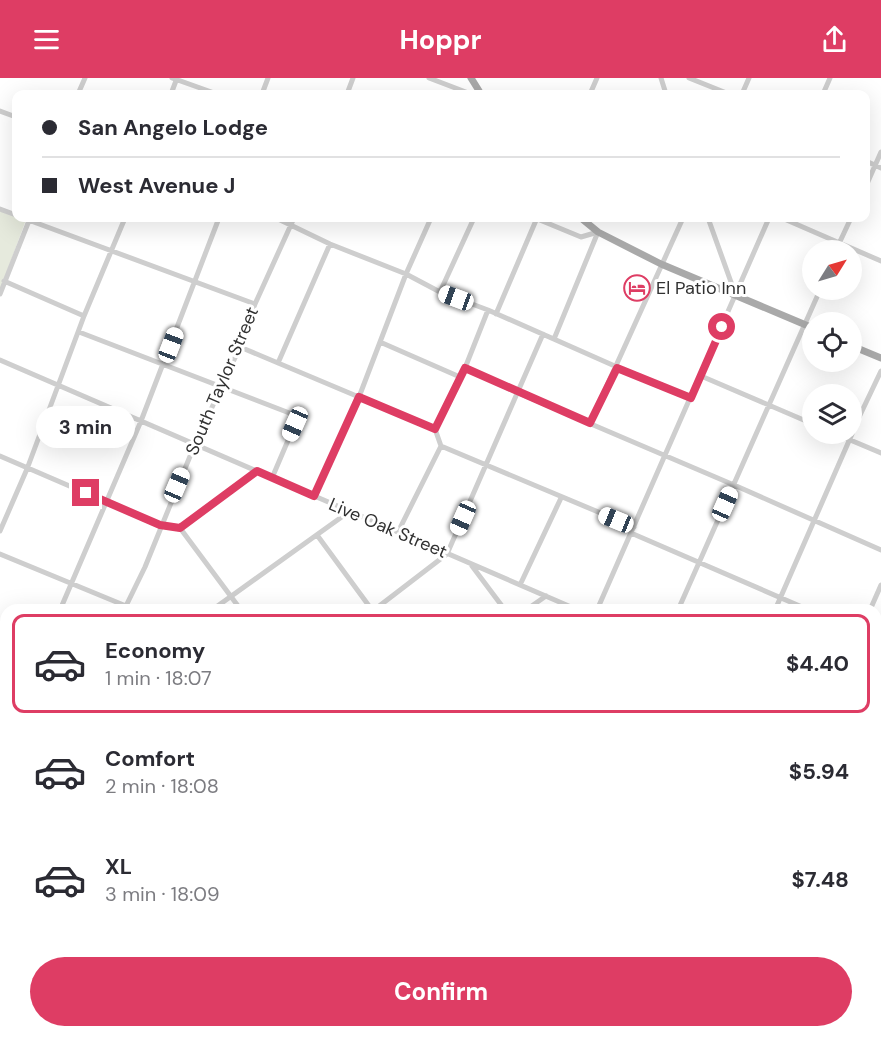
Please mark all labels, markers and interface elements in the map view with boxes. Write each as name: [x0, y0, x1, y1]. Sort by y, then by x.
text: Hoppr: [399, 22, 482, 57]
icon: menu: [30, 23, 63, 56]
icon: share: [818, 23, 851, 56]
text: San Angelo Lodge: [78, 113, 268, 142]
text: West Avenue J: [78, 171, 236, 200]
north arrow: [802, 240, 862, 300]
map controls: [802, 240, 862, 444]
hotel icon: El Patio Inn: [622, 273, 652, 303]
place label: El Patio Inn: [656, 276, 746, 300]
car: [436, 283, 476, 313]
street label: South Taylor Street: [180, 303, 264, 459]
button: locate: [802, 312, 862, 372]
route start: [708, 313, 735, 340]
car: [156, 325, 186, 365]
button: layers: [802, 384, 862, 444]
car: [279, 404, 311, 444]
callout: 3 min: [36, 406, 136, 448]
text: 3 min: [59, 414, 112, 440]
car: [162, 465, 192, 505]
route end: [72, 479, 99, 506]
car: [709, 484, 741, 524]
street label: Live Oak Street: [325, 492, 451, 564]
car: [447, 498, 479, 538]
car: [596, 505, 636, 535]
text: Economy: [105, 636, 205, 665]
icon: car: [33, 637, 87, 691]
text: $4.40: [786, 649, 849, 678]
text: 1 min · 18:07: [105, 665, 212, 691]
text: Comfort: [105, 744, 195, 773]
icon: car: [33, 745, 87, 799]
text: $5.94: [789, 757, 849, 786]
text: 2 min · 18:08: [105, 773, 219, 799]
text: XL: [105, 852, 132, 881]
icon: car: [33, 853, 87, 907]
text: $7.48: [791, 865, 849, 894]
text: 3 min · 18:09: [105, 881, 220, 907]
button: Confirm: [30, 957, 852, 1026]

